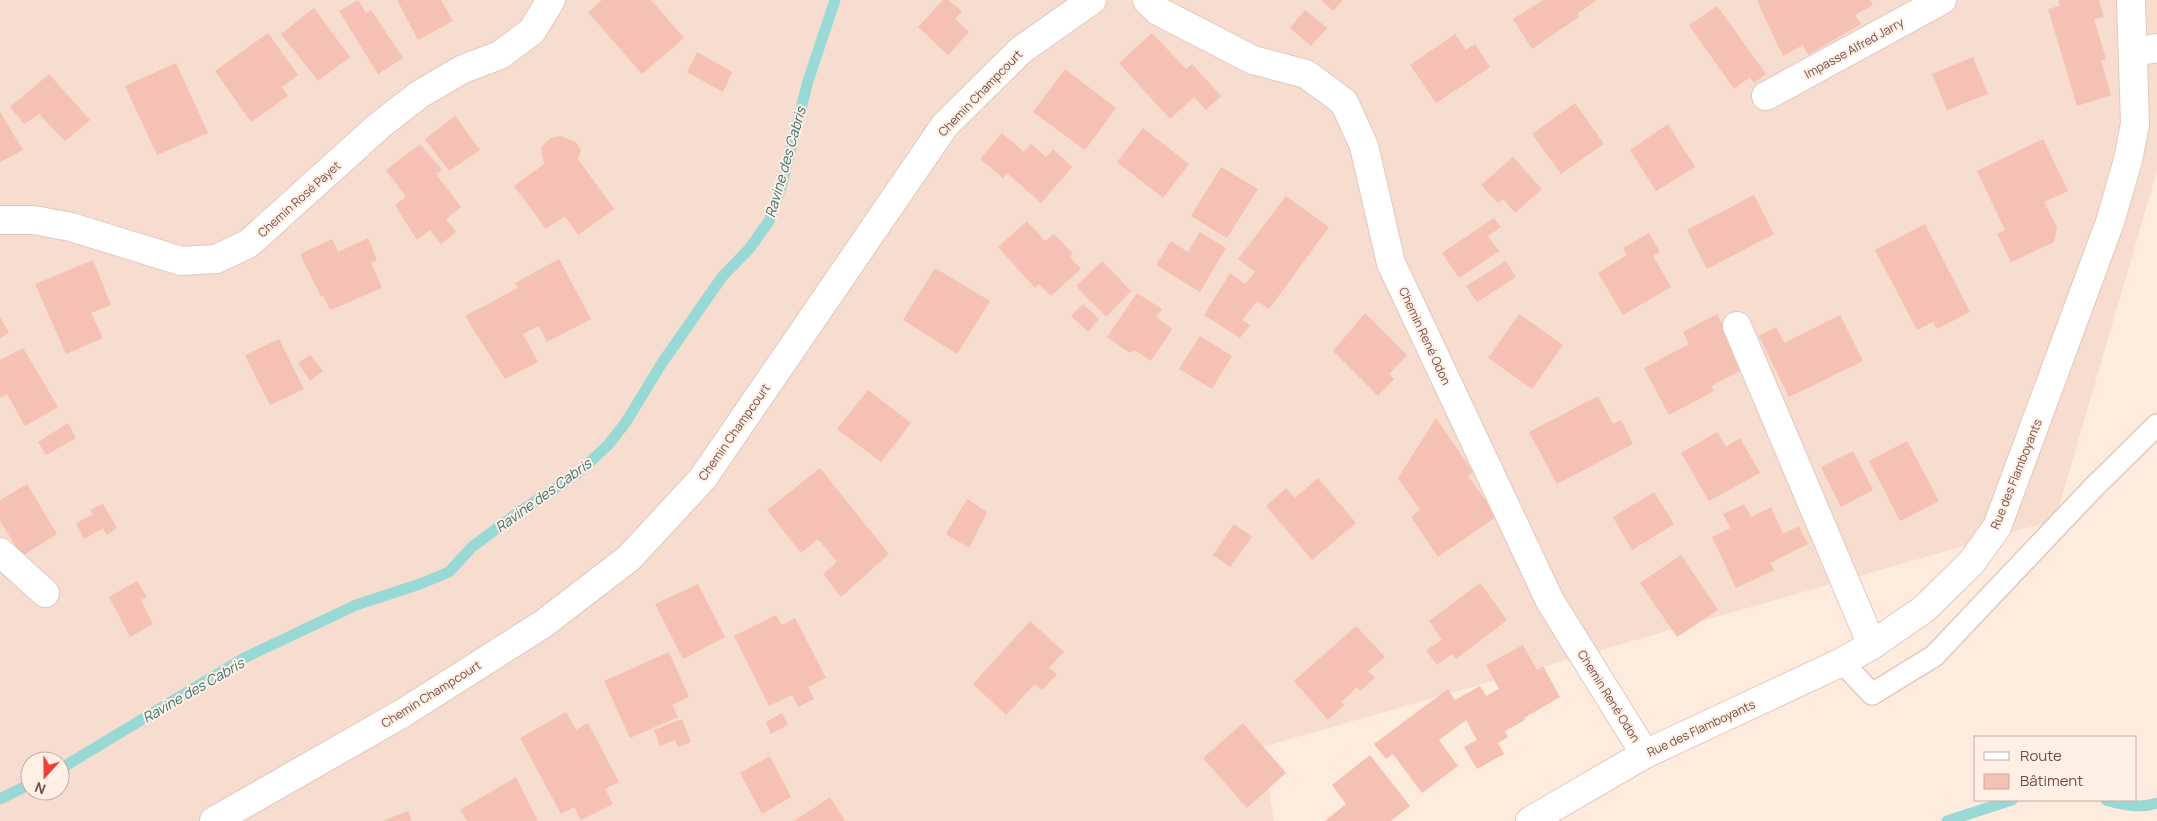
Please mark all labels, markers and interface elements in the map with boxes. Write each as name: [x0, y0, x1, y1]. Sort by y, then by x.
street label: Impasse Alfred Jarry: [1801, 13, 1907, 82]
street label: Chemin Champcourt: [934, 46, 1026, 140]
water label: Ravine des Cabris: [760, 103, 810, 220]
street label: Chemin Rosé Payet: [254, 157, 344, 241]
street label: Chemin René Odon: [1395, 284, 1455, 388]
street label: Chemin Champcourt: [694, 380, 774, 484]
street label: Rue des Flamboyants: [1986, 416, 2046, 532]
water label: Ravine des Cabris: [491, 453, 596, 536]
street label: Chemin René Odon: [1574, 647, 1644, 745]
water label: Ravine des Cabris: [139, 652, 249, 727]
street label: Chemin Champcourt: [378, 656, 484, 732]
street label: Rue des Flamboyants: [1644, 695, 1758, 761]
legend: [1974, 736, 2137, 801]
text: Route: [2020, 745, 2062, 766]
north arrow: [20, 751, 70, 801]
text: Bâtiment: [2020, 770, 2083, 791]
text: N: [32, 778, 48, 799]

